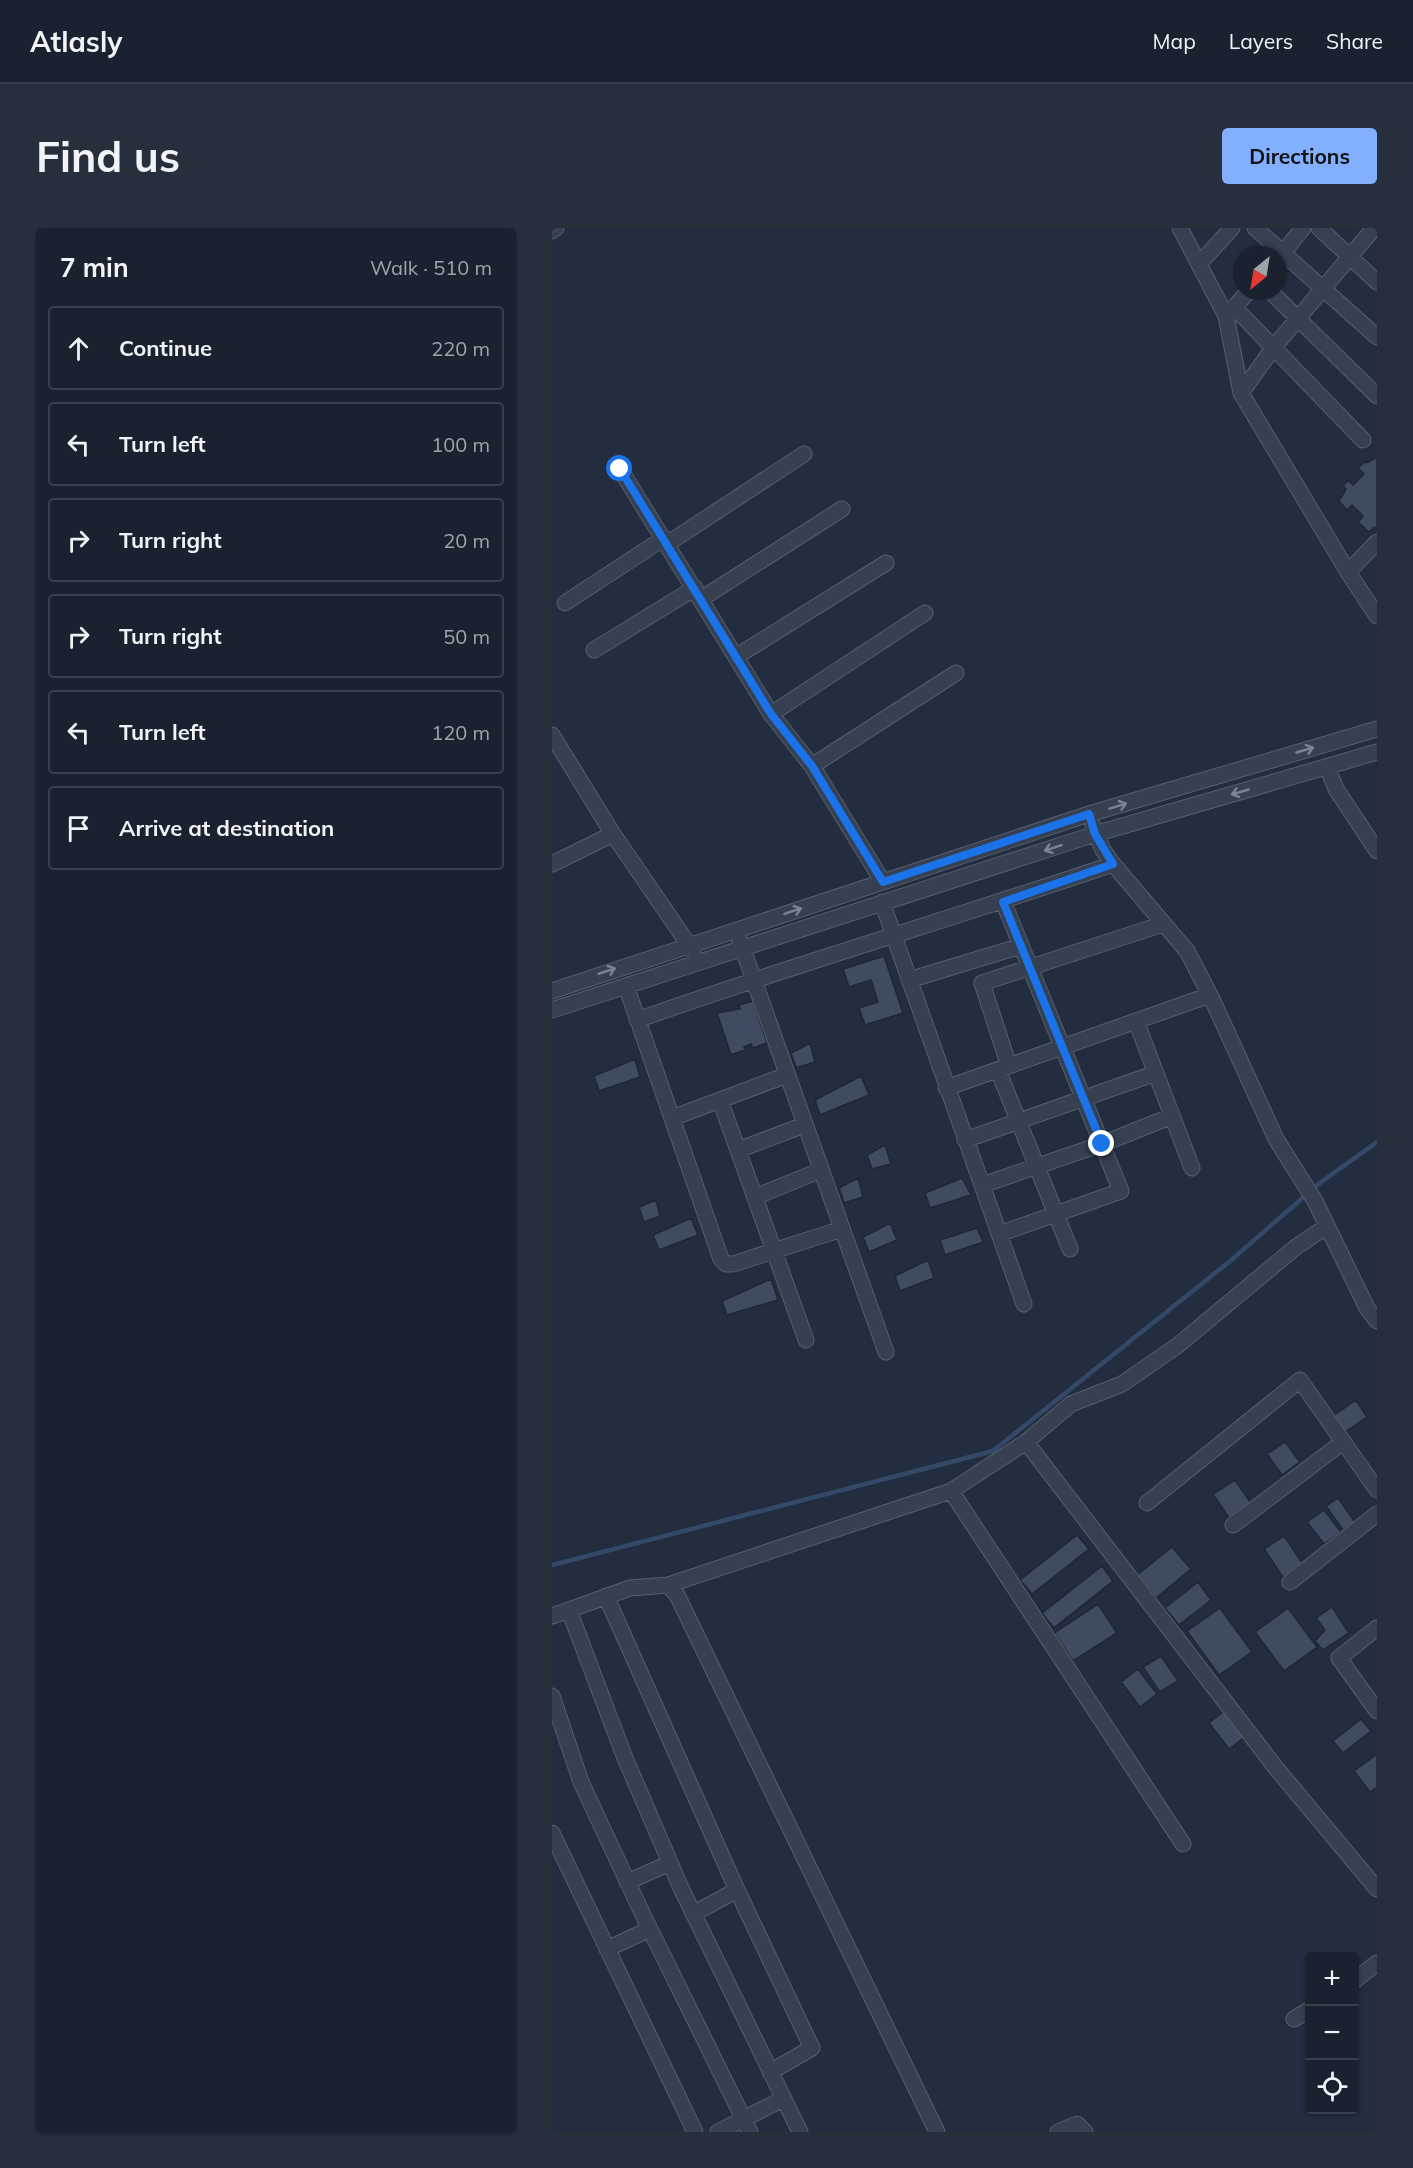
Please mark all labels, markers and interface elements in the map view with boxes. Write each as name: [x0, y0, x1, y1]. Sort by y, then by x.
text: Atlasly: [30, 24, 122, 59]
text: Map: [1153, 28, 1196, 54]
text: Layers: [1229, 28, 1293, 54]
text: Share: [1326, 28, 1383, 54]
button: Directions: [1222, 128, 1377, 184]
text: Find us: [36, 130, 180, 183]
north arrow: [1233, 246, 1287, 300]
text: 7 min: [60, 251, 129, 284]
text: Walk · 510 m: [370, 255, 492, 280]
icon: ahead: [62, 332, 95, 365]
text: Continue: [119, 334, 212, 362]
text: 220 m: [431, 336, 490, 361]
icon: left: [62, 428, 95, 461]
text: Turn left: [119, 430, 206, 458]
text: 100 m: [431, 432, 490, 457]
route start: [606, 455, 632, 481]
icon: right: [62, 524, 95, 557]
text: Turn right: [119, 526, 222, 554]
text: 20 m: [443, 528, 490, 553]
icon: right: [62, 620, 95, 653]
text: Turn right: [119, 622, 222, 650]
text: 50 m: [443, 624, 490, 649]
icon: left: [62, 716, 95, 749]
text: Turn left: [119, 718, 206, 746]
text: 120 m: [431, 720, 490, 745]
one-way arrow: [1295, 744, 1314, 755]
one-way arrow: [1231, 787, 1250, 798]
one-way arrow: [1108, 800, 1127, 811]
icon: arrive: [62, 812, 95, 845]
text: Arrive at destination: [119, 814, 334, 842]
one-way arrow: [1044, 843, 1063, 854]
one-way arrow: [783, 905, 802, 916]
one-way arrow: [597, 965, 616, 976]
route end: [1088, 1130, 1114, 1156]
map controls: [1305, 1952, 1359, 2114]
button: +: [1305, 1952, 1359, 2006]
button: −: [1305, 2006, 1359, 2060]
button: locate: [1305, 2060, 1359, 2114]

